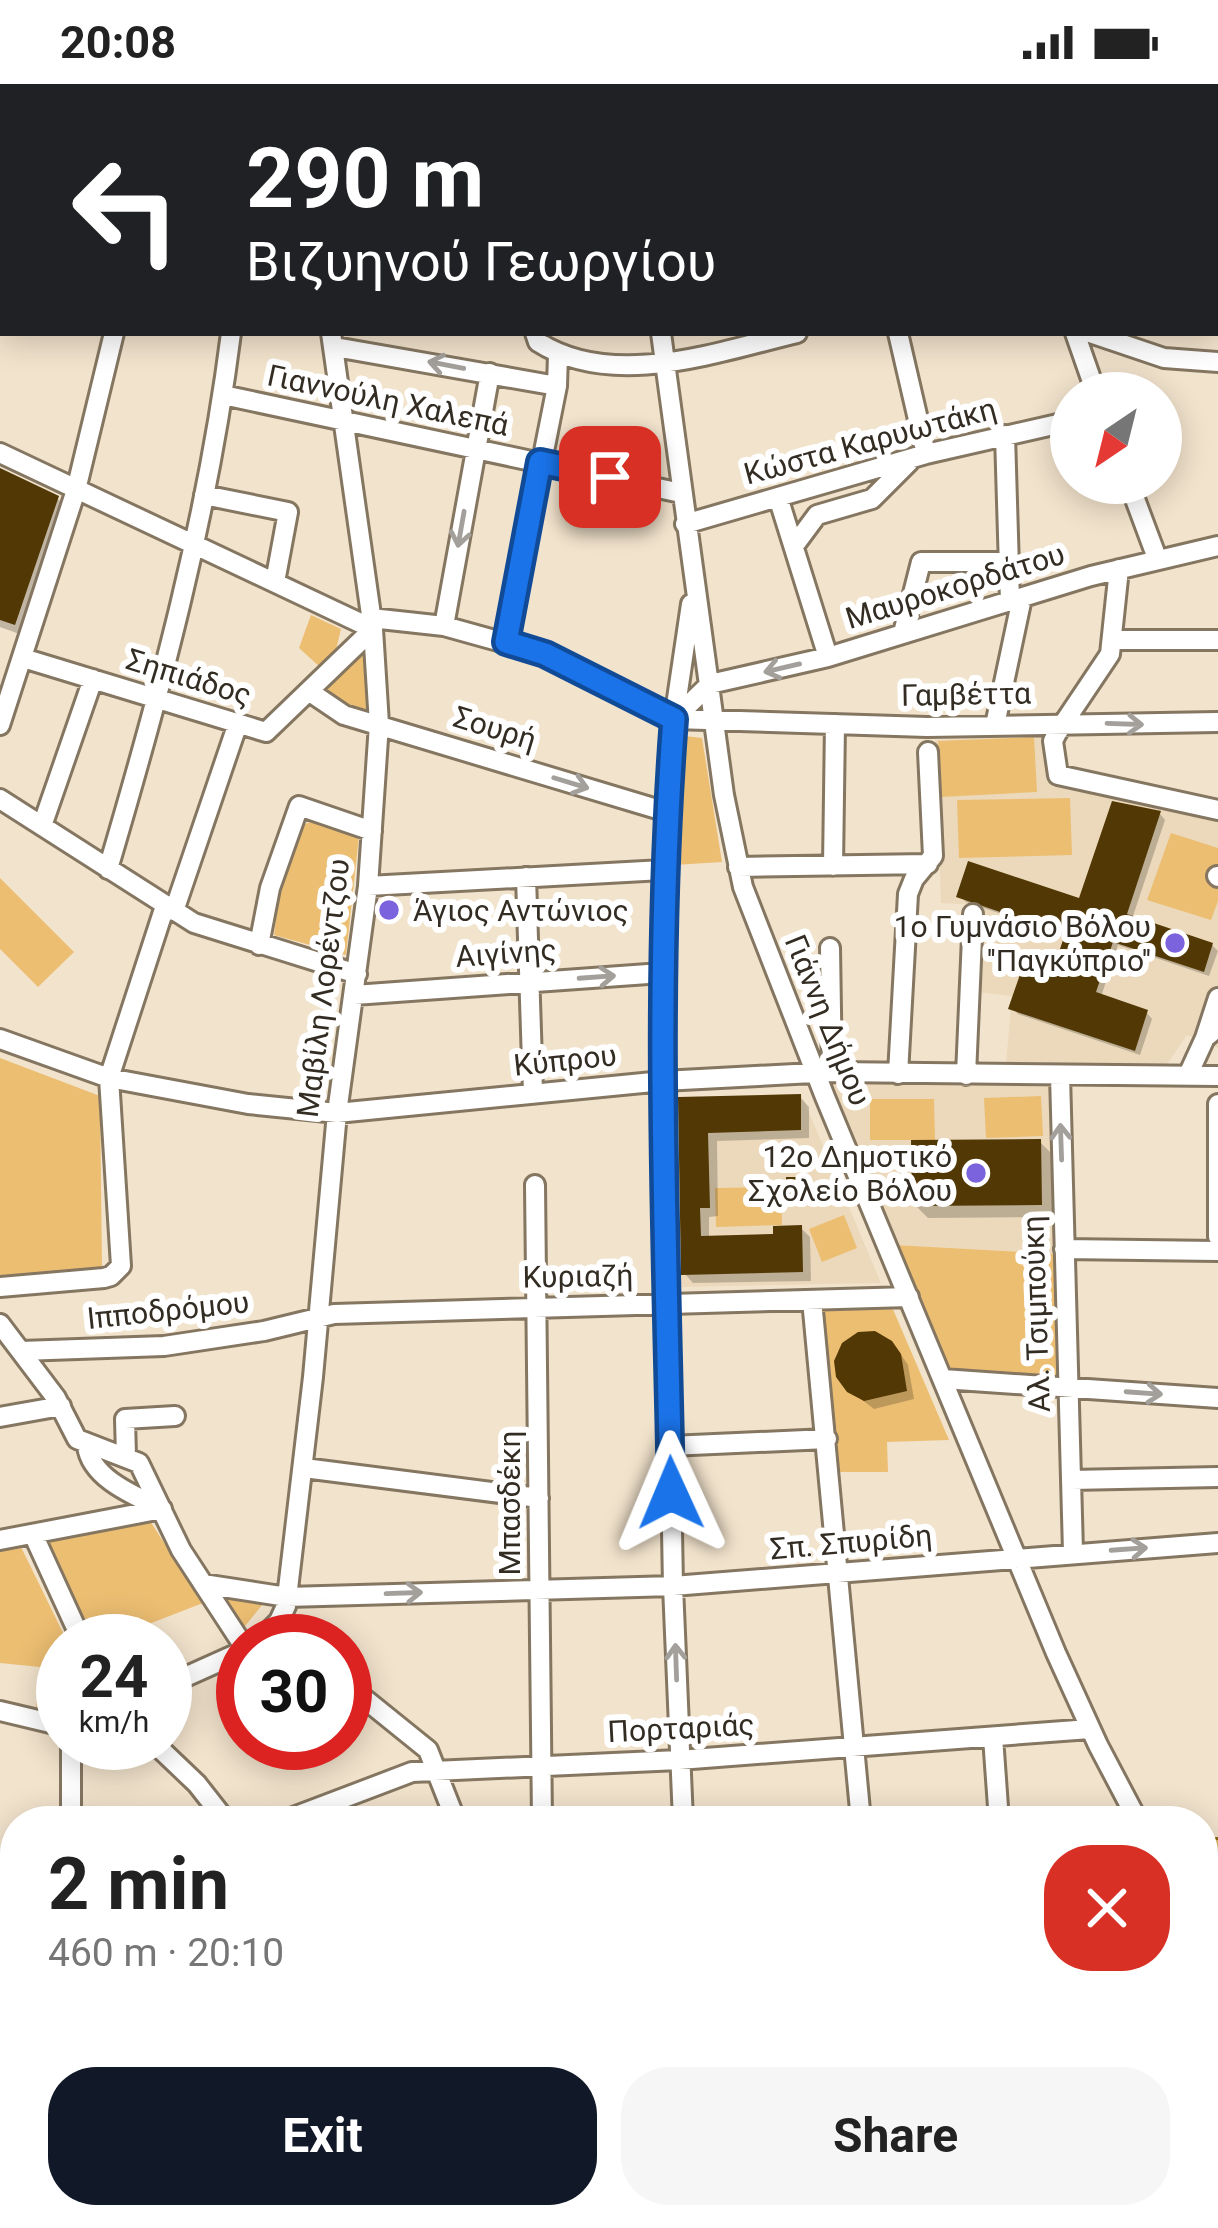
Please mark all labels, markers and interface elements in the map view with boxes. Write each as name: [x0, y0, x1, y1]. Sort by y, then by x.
text: 20:08: [60, 16, 176, 69]
text: 290 m: [246, 129, 484, 228]
icon: left: [48, 132, 204, 288]
text: Βιζυηνού Γεωργίου: [246, 230, 716, 293]
one-way arrow: [427, 353, 466, 375]
street label: Γιαννούλη Χαλεπά: [264, 357, 512, 443]
north arrow: [1050, 372, 1182, 504]
map controls: [1050, 372, 1182, 504]
street label: Κώστα Καρυωτάκη: [740, 390, 1000, 492]
pin: [559, 426, 661, 528]
icon: arrive: [577, 444, 643, 510]
one-way arrow: [449, 509, 471, 548]
street label: Μαυροκορδάτου: [841, 536, 1069, 636]
street label: Σηπιάδος: [122, 641, 256, 713]
one-way arrow: [763, 657, 801, 680]
street label: Γαμβέττα: [901, 675, 1031, 713]
street label: Σουρή: [449, 699, 541, 757]
one-way arrow: [1105, 713, 1144, 736]
one-way arrow: [551, 773, 589, 795]
street label: Μαβίλη Λορέντζου: [290, 857, 356, 1119]
place label: Άγιος Αντώνιος: [413, 893, 629, 928]
marker: Άγιος Αντώνιος: [376, 897, 402, 923]
place label: 1ο Γυμνάσιο Βόλου ''Παγκύπριο'': [894, 909, 1151, 978]
street label: Γιάννη Δήμου: [778, 929, 878, 1111]
marker: 1ο Γυμνάσιο Βόλου ''Παγκύπριο'': [1162, 930, 1188, 956]
street label: Αιγίνης: [454, 932, 558, 974]
one-way arrow: [577, 966, 616, 989]
street label: Κύπρου: [512, 1037, 618, 1083]
one-way arrow: [1050, 1123, 1073, 1162]
place label: 12ο Δημοτικό Σχολείο Βόλου: [748, 1139, 952, 1208]
marker: 12ο Δημοτικό Σχολείο Βόλου: [963, 1160, 989, 1186]
street label: Αλ. Τσιμπούκη: [1015, 1215, 1057, 1413]
street label: Κυριαζή: [522, 1258, 634, 1294]
street label: Ιπποδρόμου: [85, 1284, 251, 1336]
one-way arrow: [1124, 1381, 1163, 1404]
position arrow: [608, 1430, 734, 1556]
street label: Μπασδέκη: [492, 1431, 527, 1575]
street label: Σπ. Σπυρίδη: [769, 1517, 933, 1567]
one-way arrow: [1108, 1537, 1147, 1560]
one-way arrow: [384, 1582, 423, 1605]
speed limit sign: 30: [216, 1614, 372, 1770]
text: 24: [80, 1641, 148, 1712]
one-way arrow: [664, 1643, 687, 1682]
text: km/h: [79, 1704, 149, 1739]
street label: Πορταριάς: [607, 1707, 755, 1749]
text: 2 min: [48, 1842, 229, 1927]
button: close: [1044, 1845, 1170, 1971]
text: 460 m · 20:10: [48, 1930, 284, 1976]
button: Exit: [48, 2067, 597, 2205]
button: Share: [621, 2067, 1170, 2205]

